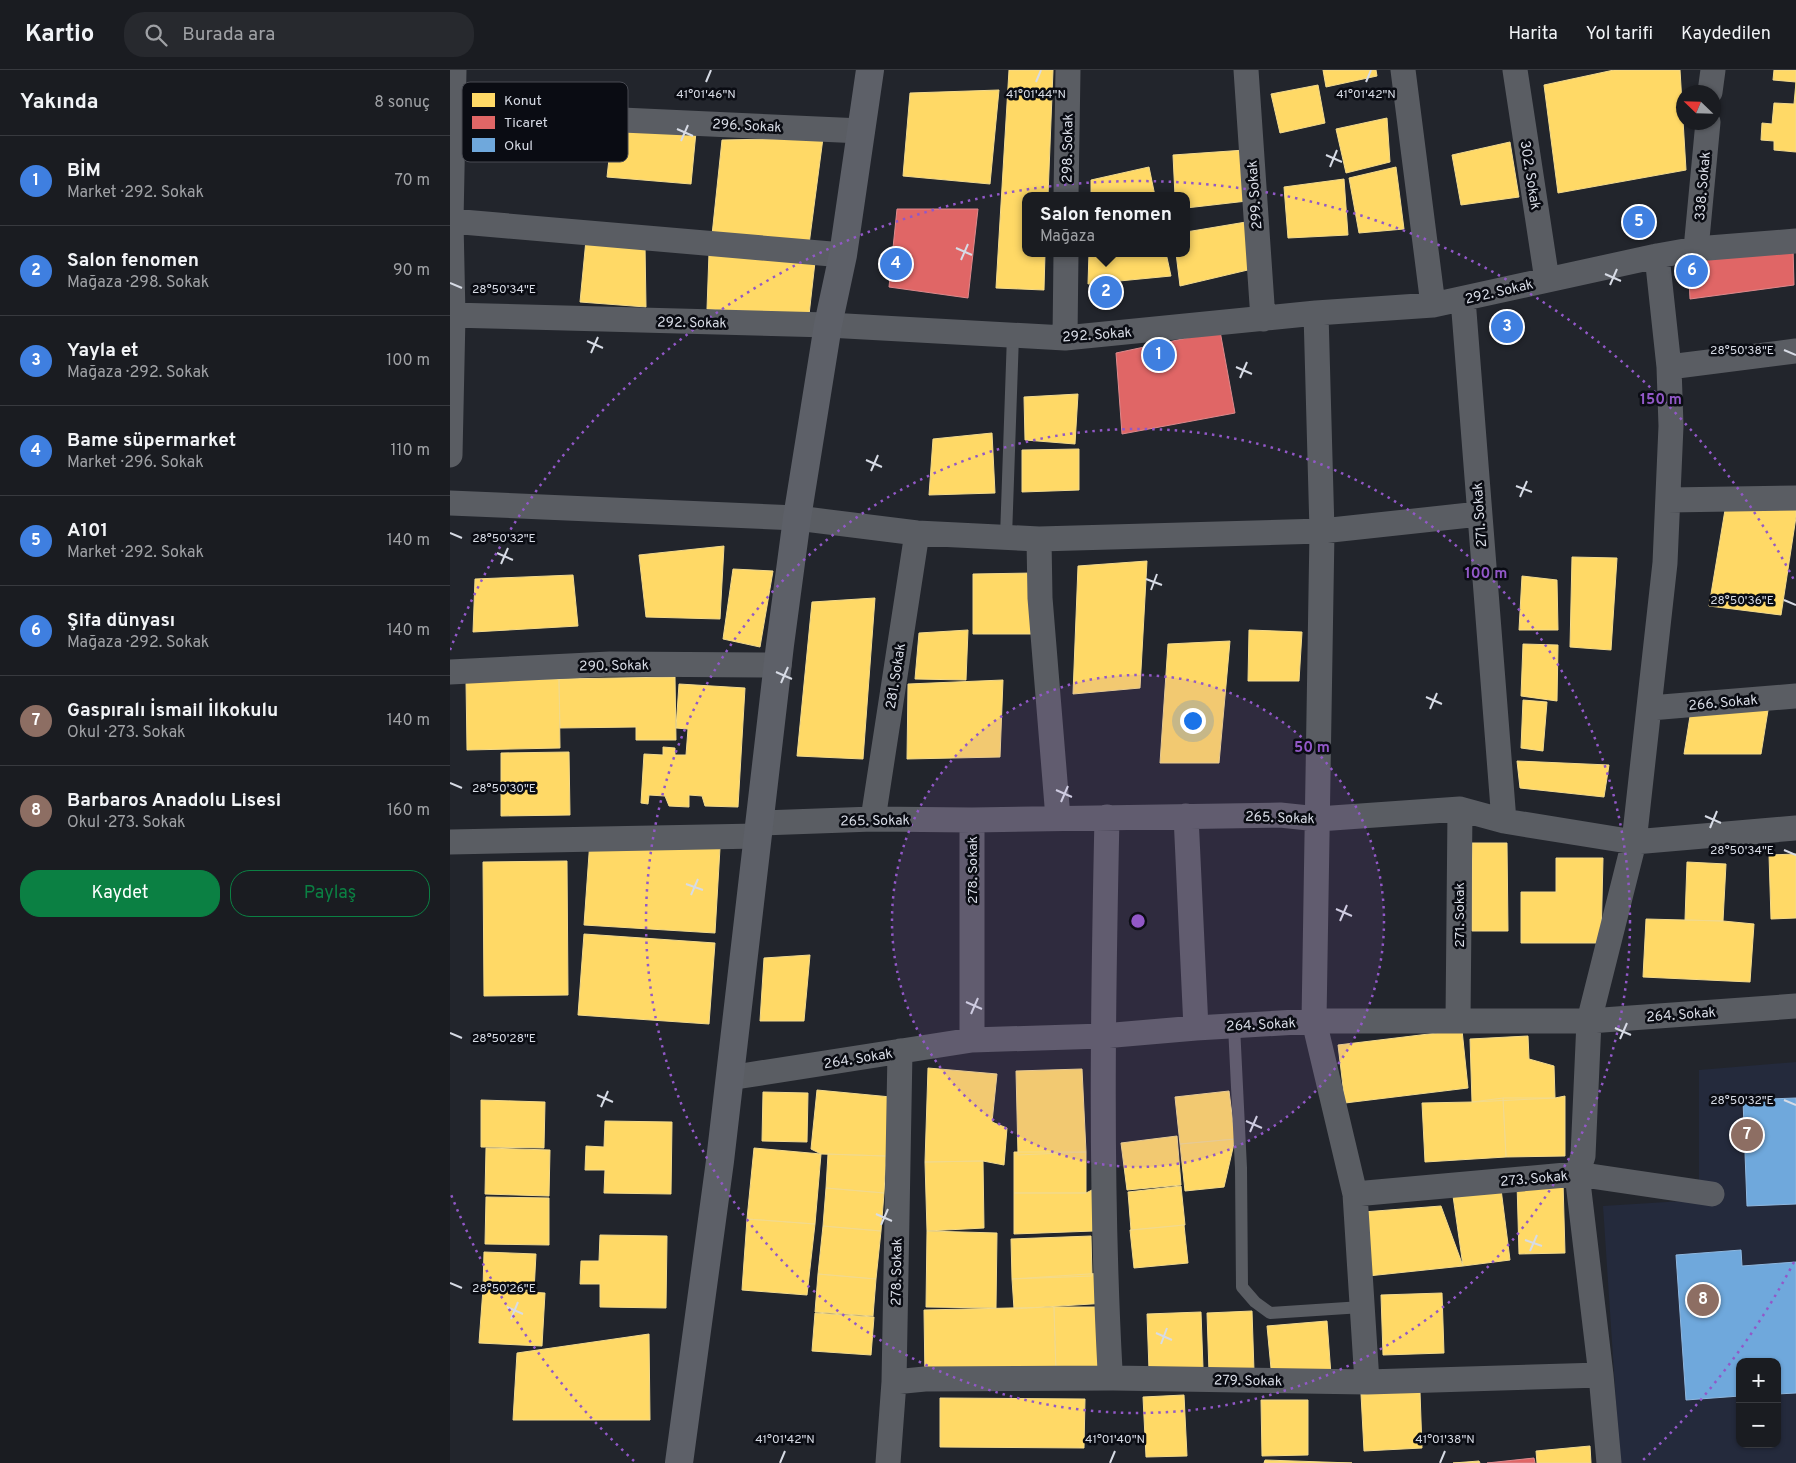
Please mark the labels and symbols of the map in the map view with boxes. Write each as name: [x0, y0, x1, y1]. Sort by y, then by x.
legend: [462, 82, 628, 162]
north arrow: [1676, 85, 1721, 130]
text: 41°01'46"N: [676, 87, 736, 103]
text: 41°01'44"N: [1006, 87, 1066, 103]
text: 41°01'42"N: [1336, 87, 1396, 103]
text: Konut: [504, 93, 542, 110]
street label: 298. Sokak: [1059, 113, 1078, 183]
text: Ticaret: [504, 115, 548, 132]
street label: 296. Sokak: [712, 116, 782, 137]
text: Okul: [504, 138, 533, 155]
street label: 302. Sokak: [1516, 139, 1543, 211]
street label: 338. Sokak: [1692, 151, 1715, 222]
street label: 299. Sokak: [1245, 160, 1266, 230]
pin: 5: [1623, 203, 1655, 241]
pin: 4: [880, 245, 912, 283]
pin: 6: [1676, 252, 1708, 290]
pin: 2: [1090, 273, 1122, 311]
street label: 292. Sokak: [1463, 276, 1535, 309]
text: 28°50'34"E: [472, 282, 536, 298]
pin: 3: [1491, 308, 1523, 346]
street label: 292. Sokak: [657, 314, 727, 333]
street label: 292. Sokak: [1062, 325, 1132, 346]
pin: 1: [1143, 336, 1175, 374]
text: 28°50'38"E: [1710, 343, 1774, 359]
text: 150 m: [1640, 391, 1682, 410]
street label: 271. Sokak: [1470, 482, 1491, 548]
text: 28°50'32"E: [472, 531, 536, 547]
text: 100 m: [1465, 565, 1507, 584]
text: 28°50'36"E: [1710, 593, 1774, 609]
street label: 281. Sokak: [883, 642, 910, 710]
street label: 290. Sokak: [579, 657, 649, 676]
street label: 266. Sokak: [1688, 692, 1759, 715]
your location: [1180, 708, 1206, 734]
text: 50 m: [1294, 739, 1330, 758]
text: 28°50'30"E: [472, 781, 536, 797]
street label: 265. Sokak: [1245, 809, 1315, 828]
street label: 265. Sokak: [840, 812, 910, 831]
street label: 278. Sokak: [965, 836, 982, 904]
text: 28°50'34"E: [1710, 843, 1774, 859]
street label: 271. Sokak: [1452, 882, 1469, 948]
centre of rings: [1129, 912, 1147, 930]
street label: 264. Sokak: [1646, 1005, 1717, 1026]
street label: 264. Sokak: [1226, 1015, 1296, 1036]
text: 28°50'28"E: [472, 1031, 536, 1047]
street label: 264. Sokak: [822, 1046, 894, 1073]
text: 28°50'32"E: [1710, 1093, 1774, 1109]
pin: 7: [1731, 1116, 1763, 1154]
street label: 273. Sokak: [1499, 1168, 1569, 1191]
street label: 278. Sokak: [888, 1238, 907, 1306]
text: 28°50'26"E: [472, 1281, 536, 1297]
pin: 8: [1687, 1281, 1719, 1319]
street label: 279. Sokak: [1214, 1372, 1282, 1391]
text: 41°01'42"N: [755, 1432, 815, 1448]
text: 41°01'40"N: [1085, 1432, 1145, 1448]
text: 41°01'38"N: [1415, 1432, 1475, 1448]

